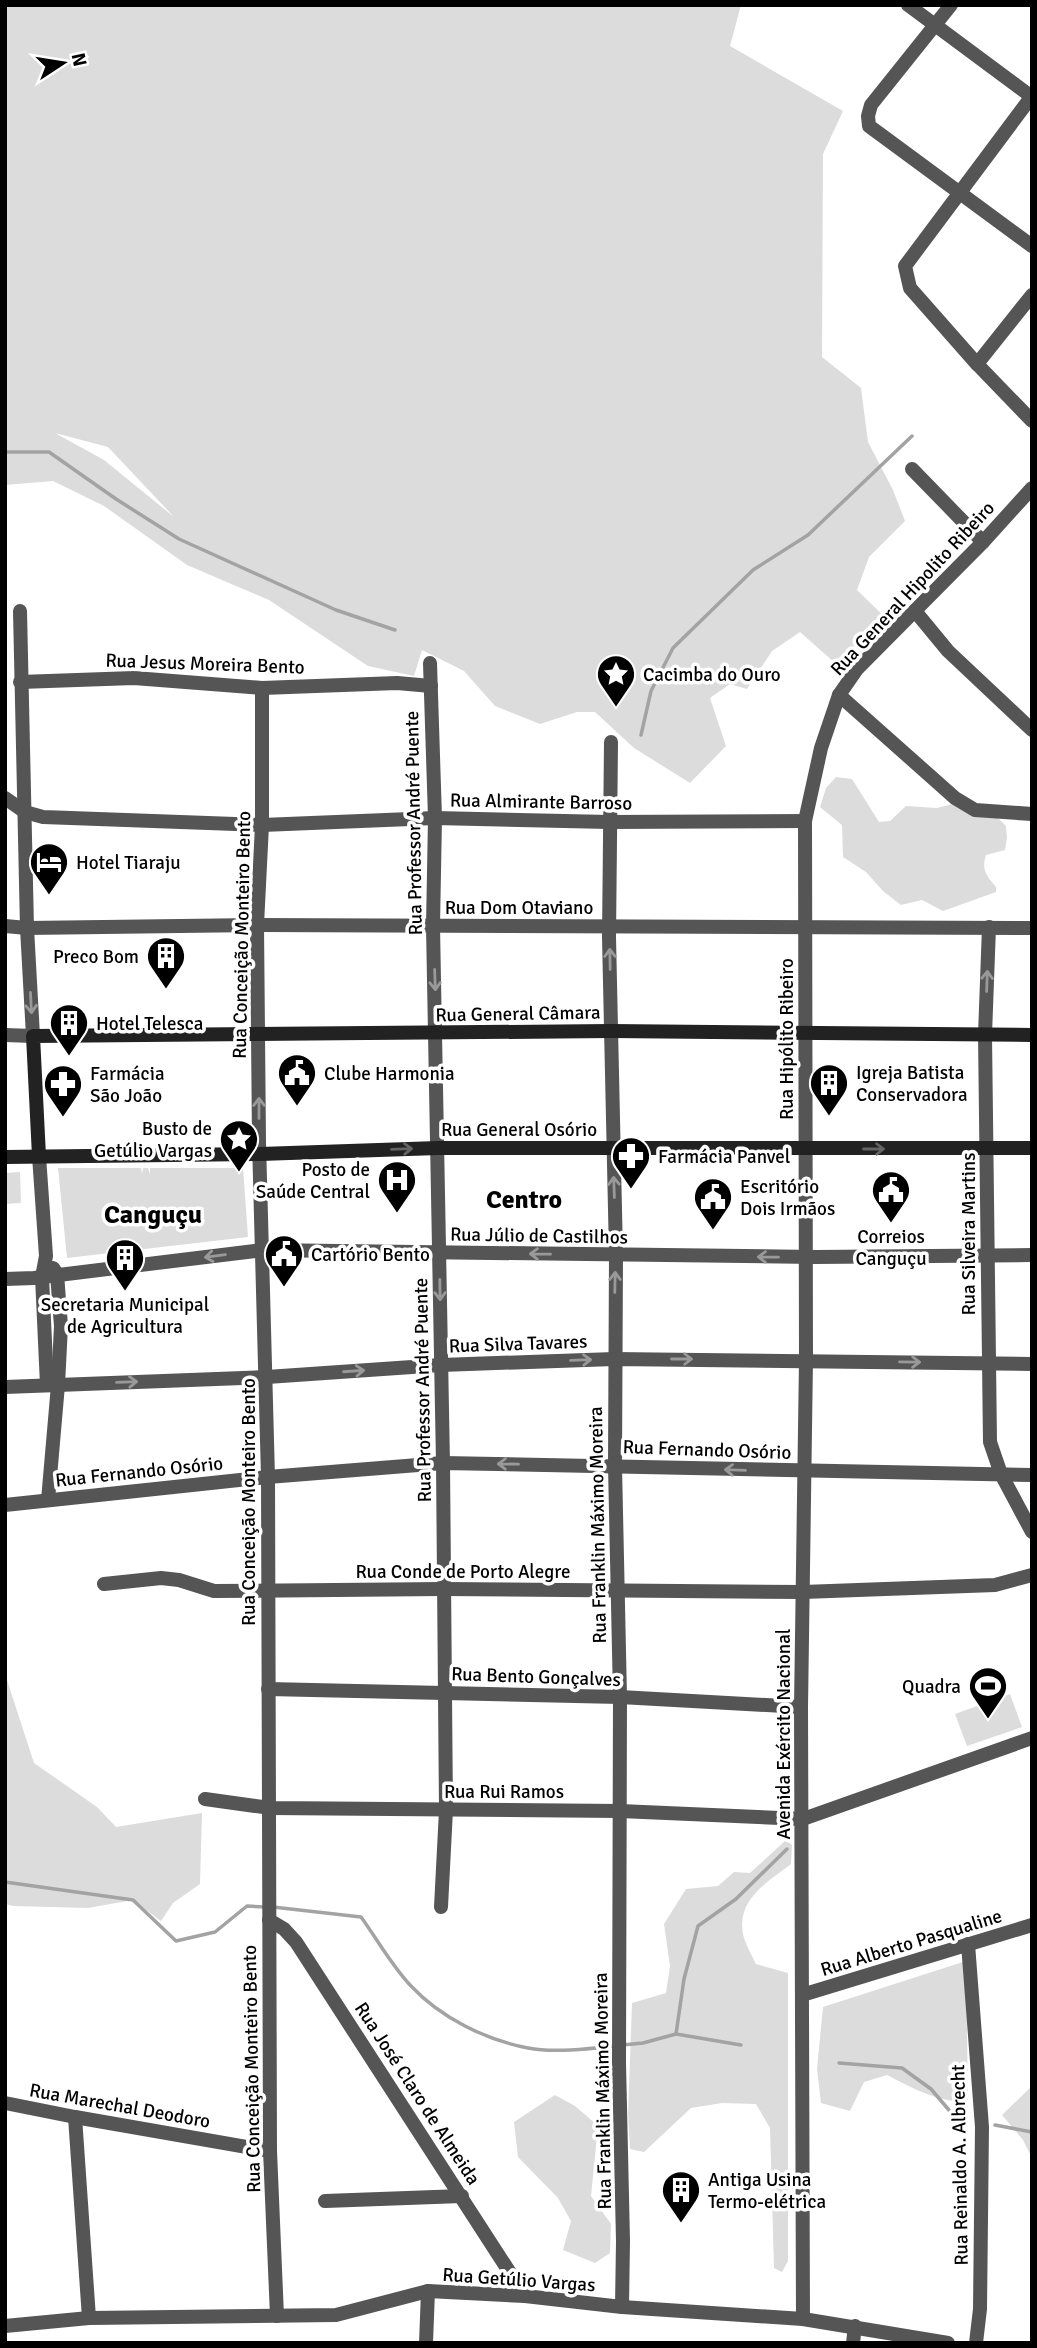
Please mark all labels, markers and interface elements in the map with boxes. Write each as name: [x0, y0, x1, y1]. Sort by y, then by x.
north arrow: [28, 28, 98, 98]
text: N: [66, 51, 92, 69]
street label: Rua General Hipolito Ribeiro: [826, 496, 1000, 681]
street label: Rua Jesus Moreira Bento: [105, 649, 305, 679]
place icon: Cacimba do Ouro: [595, 653, 637, 708]
place label: Cacimba do Ouro: [643, 663, 781, 687]
street label: Rua Professor André Puente: [400, 711, 428, 935]
street label: Rua Almirante Barroso: [450, 788, 632, 816]
street label: Rua Conceição Monteiro Bento: [228, 811, 256, 1059]
hotel icon: Hotel Tiaraju: [28, 841, 70, 896]
place label: Hotel Tiaraju: [76, 851, 181, 875]
street label: Rua Dom Otaviano: [445, 896, 593, 920]
building icon: Preco Bom: [145, 935, 187, 990]
place label: Preco Bom: [53, 945, 139, 969]
one-way arrow: [603, 948, 617, 971]
street label: Rua Hipólito Ribeiro: [775, 958, 799, 1120]
one-way arrow: [428, 968, 442, 991]
one-way arrow: [980, 970, 993, 993]
one-way arrow: [25, 991, 38, 1014]
street label: Rua General Câmara: [435, 1001, 601, 1027]
building icon: Hotel Telesca: [48, 1002, 90, 1057]
place label: Hotel Telesca: [96, 1012, 203, 1036]
public building icon: Clube Harmonia: [276, 1052, 318, 1107]
place label: Igreja Batista Conservadora: [856, 1061, 968, 1107]
place label: Farmácia São João: [90, 1062, 165, 1108]
place label: Clube Harmonia: [324, 1062, 455, 1086]
building icon: Igreja Batista Conservadora: [808, 1062, 850, 1117]
pharmacy icon: Farmácia São João: [42, 1063, 84, 1118]
one-way arrow: [252, 1097, 266, 1120]
place label: Busto de Getúlio Vargas: [94, 1117, 212, 1163]
place icon: Busto de Getúlio Vargas: [218, 1118, 260, 1173]
street label: Rua General Osório: [441, 1118, 597, 1142]
pharmacy icon: Farmácia Panvel: [610, 1135, 652, 1190]
one-way arrow: [862, 1142, 885, 1156]
one-way arrow: [390, 1143, 413, 1156]
place label: Farmácia Panvel: [658, 1145, 790, 1169]
street label: Rua Silveira Martins: [957, 1152, 981, 1316]
place label: Posto de Saúde Central: [256, 1158, 370, 1204]
hospital icon: Posto de Saúde Central: [376, 1159, 418, 1214]
public building icon: Correios Canguçu: [870, 1169, 912, 1224]
place label: Escritório Dois Irmãos: [740, 1175, 835, 1221]
one-way arrow: [607, 1176, 621, 1199]
public building icon: Escritório Dois Irmãos: [692, 1176, 734, 1231]
district label: Centro: [486, 1184, 562, 1216]
district label: Canguçu: [104, 1199, 202, 1231]
street label: Rua Júlio de Castilhos: [450, 1222, 628, 1250]
place label: Correios Canguçu: [855, 1225, 927, 1271]
public building icon: Cartório Bento: [263, 1233, 305, 1288]
building icon: Secretaria Municipal de Agricultura: [104, 1237, 146, 1292]
place label: Cartório Bento: [311, 1243, 430, 1267]
one-way arrow: [529, 1247, 552, 1261]
one-way arrow: [204, 1249, 227, 1262]
one-way arrow: [756, 1250, 779, 1263]
one-way arrow: [609, 1271, 622, 1294]
street label: Rua Professor André Puente: [409, 1278, 437, 1502]
one-way arrow: [433, 1278, 447, 1301]
place label: Secretaria Municipal de Agricultura: [41, 1293, 209, 1339]
street label: Rua Silva Tavares: [448, 1330, 588, 1358]
one-way arrow: [671, 1352, 694, 1366]
one-way arrow: [569, 1354, 592, 1367]
one-way arrow: [898, 1355, 921, 1369]
one-way arrow: [342, 1364, 365, 1377]
one-way arrow: [115, 1376, 138, 1389]
street label: Rua Conceição Monteiro Bento: [237, 1378, 261, 1626]
street label: Rua Franklin Máximo Moreira: [584, 1406, 612, 1644]
street label: Rua Fernando Osório: [622, 1435, 792, 1465]
street label: Rua Fernando Osório: [54, 1451, 224, 1493]
one-way arrow: [497, 1457, 520, 1471]
one-way arrow: [724, 1463, 747, 1476]
street label: Rua Conde de Porto Alegre: [356, 1560, 570, 1584]
street label: Avenida Exército Nacional: [772, 1629, 796, 1839]
street label: Rua Bento Gonçalves: [451, 1662, 621, 1692]
sports icon: Quadra: [967, 1665, 1009, 1720]
place label: Quadra: [902, 1675, 961, 1699]
street label: Rua Rui Ramos: [444, 1780, 564, 1804]
street label: Rua Alberto Pasqualine: [818, 1904, 1005, 1982]
street label: Rua Conceição Monteiro Bento: [238, 1945, 266, 2193]
street label: Rua Franklin Máximo Moreira: [589, 1972, 617, 2210]
street label: Rua José Claro de Almeida: [349, 1998, 485, 2190]
street label: Rua Reinaldo A. Albrecht: [946, 2064, 974, 2266]
street label: Rua Marechal Deodoro: [28, 2078, 212, 2134]
place label: Antiga Usina Termo-elétrica: [708, 2168, 826, 2214]
building icon: Antiga Usina Termo-elétrica: [660, 2169, 702, 2224]
street label: Rua Getúlio Vargas: [442, 2263, 596, 2297]

